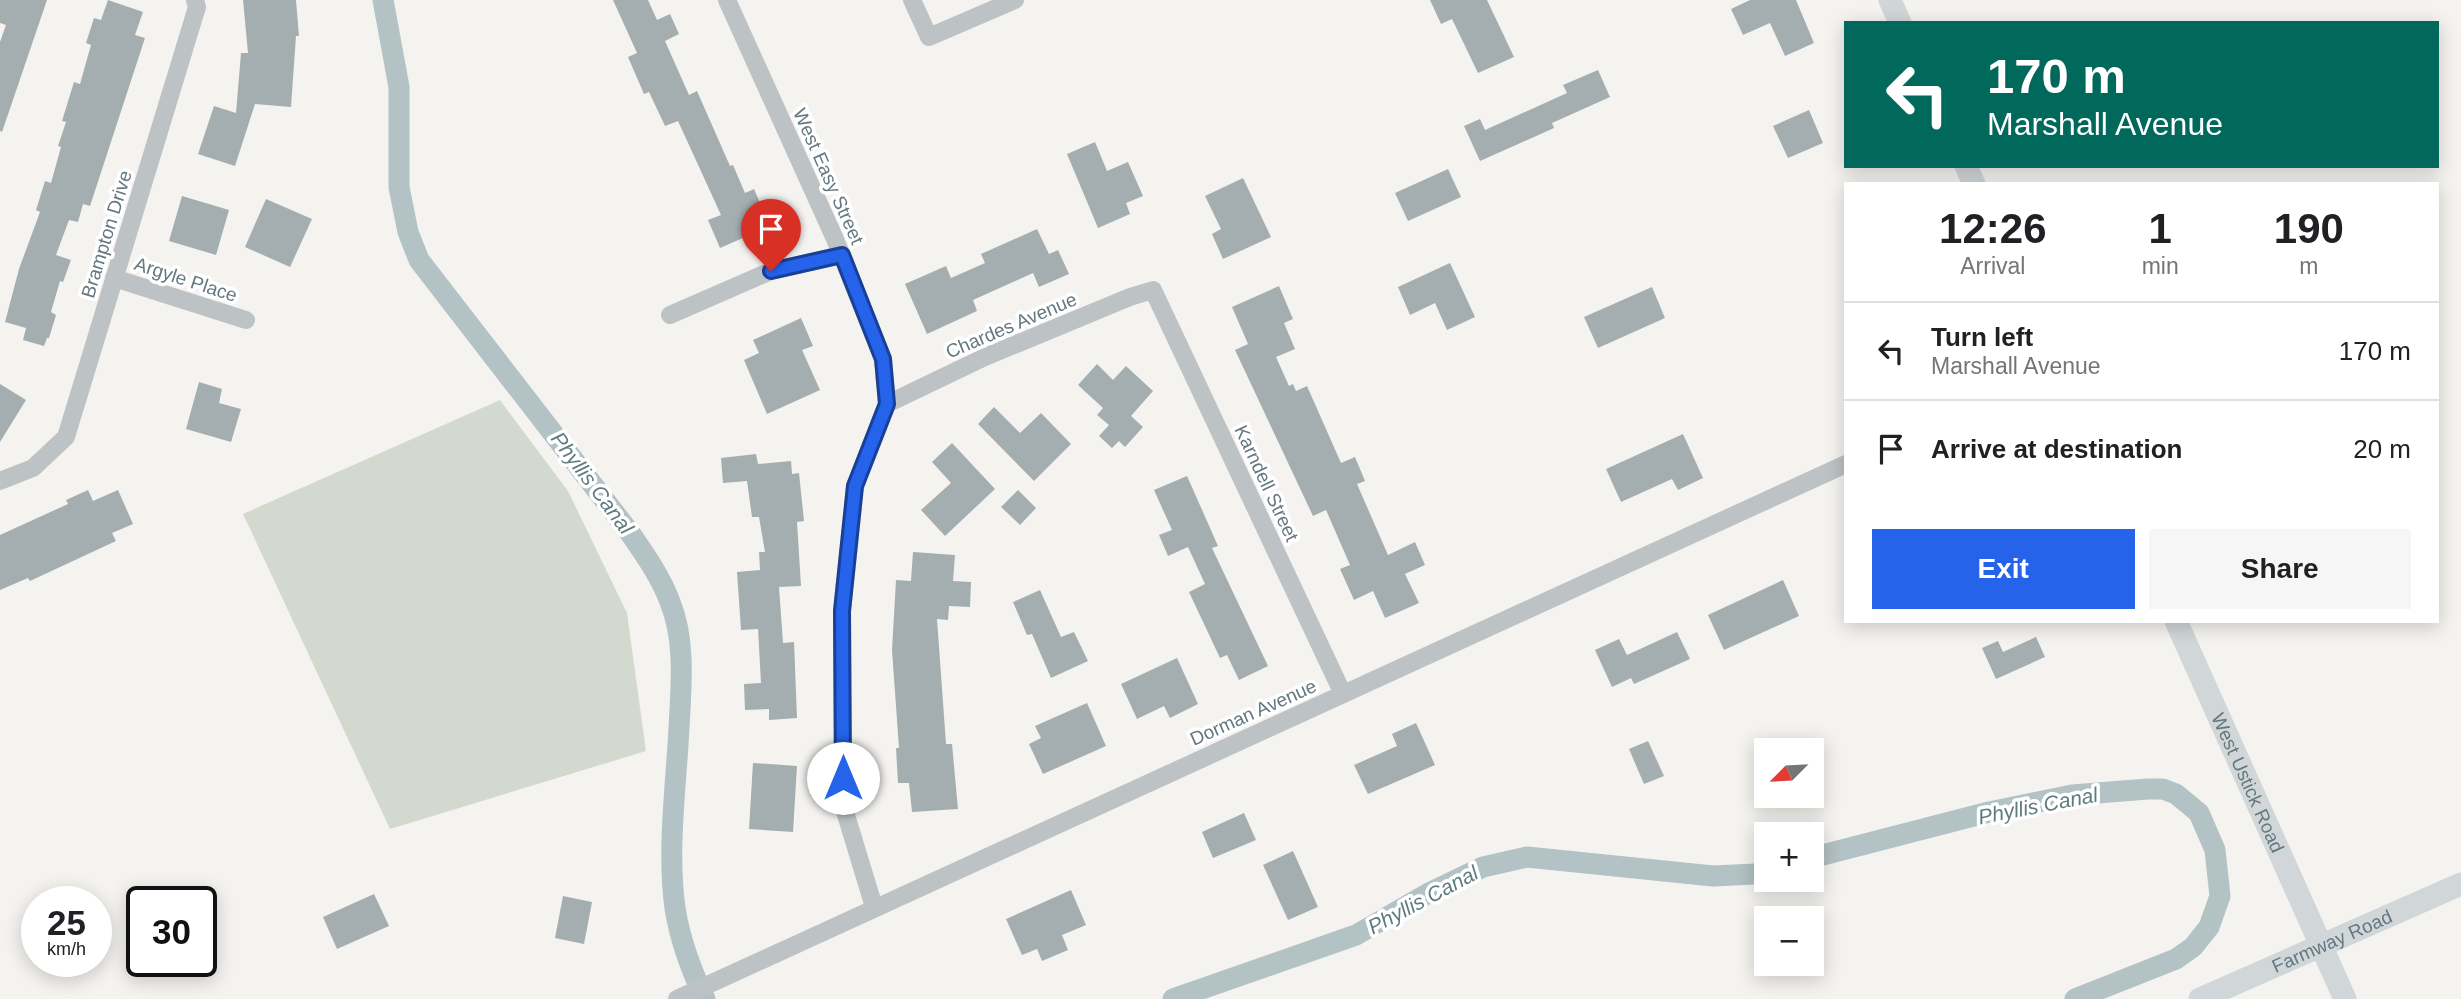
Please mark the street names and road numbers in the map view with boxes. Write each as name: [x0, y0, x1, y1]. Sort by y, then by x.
street label: West Easy Street: [789, 105, 868, 248]
street label: Brampton Drive: [77, 168, 136, 300]
street label: Argyle Place: [132, 253, 240, 306]
street label: Chardes Avenue: [943, 288, 1080, 363]
street label: Karndell Street: [1230, 422, 1303, 545]
street label: Dorman Avenue: [1187, 675, 1320, 750]
street label: West Ustick Road: [2207, 710, 2288, 856]
street label: Farmway Road: [2269, 906, 2395, 977]

